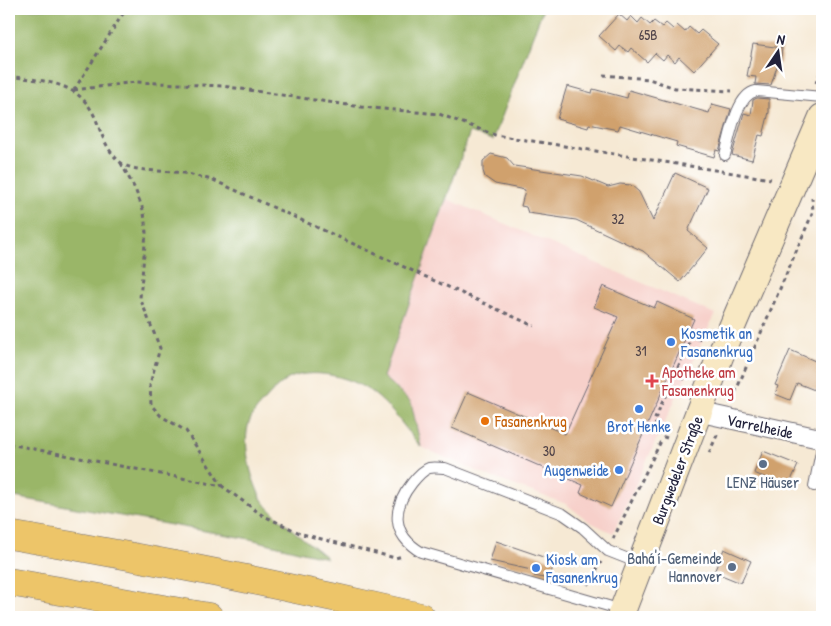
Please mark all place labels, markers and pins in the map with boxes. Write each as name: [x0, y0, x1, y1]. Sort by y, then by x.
place label: Kosmetik an Fasanenkrug: [680, 322, 753, 362]
marker: Kosmetik an Fasanenkrug: [665, 336, 677, 348]
place label: Apotheke am Fasanenkrug: [661, 361, 736, 401]
marker: Apotheke am Fasanenkrug: [646, 375, 658, 387]
marker: Brot Henke: [633, 403, 645, 415]
place label: Fasanenkrug: [494, 410, 567, 432]
marker: Fasanenkrug: [479, 415, 491, 427]
place label: Brot Henke: [607, 415, 672, 437]
marker: LENZ Häuser: [757, 458, 769, 470]
place label: Augenweide: [544, 459, 610, 481]
marker: Augenweide: [613, 464, 625, 476]
place label: LENZ Häuser: [727, 471, 799, 493]
place label: Bahá'í-Gemeinde Hannover: [627, 547, 723, 587]
place label: Kiosk am Fasanenkrug: [545, 548, 618, 588]
marker: Bahá'í-Gemeinde Hannover: [726, 561, 738, 573]
marker: Kiosk am Fasanenkrug: [530, 562, 542, 574]

